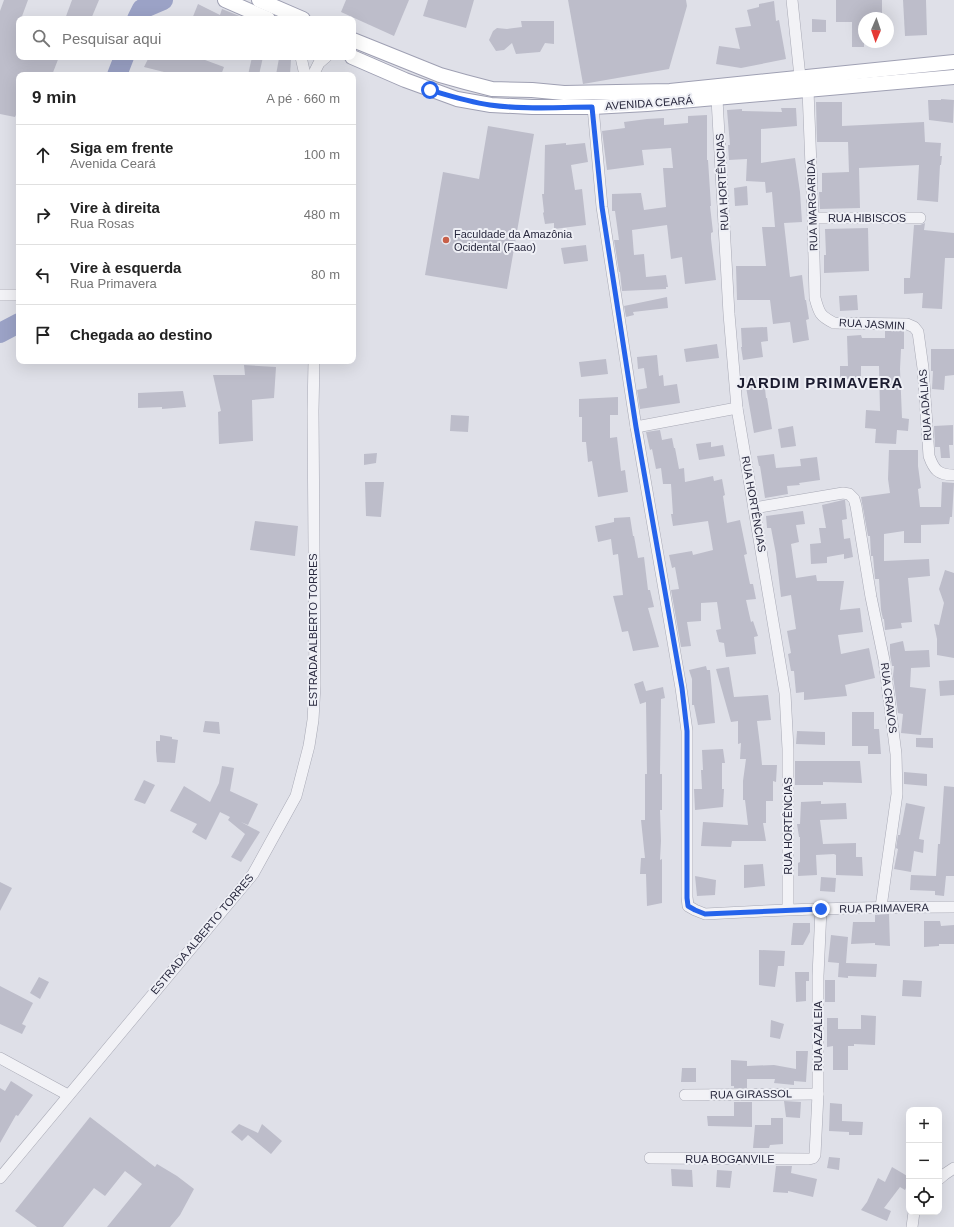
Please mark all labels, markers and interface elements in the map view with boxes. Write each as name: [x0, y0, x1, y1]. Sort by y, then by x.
north arrow: [858, 12, 894, 48]
search box: [16, 16, 356, 60]
icon: search: [30, 27, 52, 49]
text: Pesquisar aqui: [62, 30, 161, 47]
route start: [421, 81, 439, 99]
text: 9 min: [32, 88, 76, 107]
text: A pé · 660 m: [266, 91, 340, 106]
street label: AVENIDA CEARÁ: [605, 94, 694, 112]
street label: RUA HORTÊNCIAS: [713, 133, 731, 231]
text: Siga em frente: [70, 139, 173, 156]
icon: ahead: [32, 144, 54, 166]
text: 100 m: [304, 147, 340, 162]
text: Avenida Ceará: [70, 156, 156, 171]
street label: RUA MARGARIDA: [804, 158, 820, 251]
text: Vire à direita: [70, 199, 160, 216]
icon: right: [32, 204, 54, 226]
text: 480 m: [304, 207, 340, 222]
street label: RUA HIBISCOS: [828, 212, 906, 224]
text: Rua Rosas: [70, 216, 134, 231]
place label: Faculdade da Amazônia Ocidental (Faao): [454, 228, 573, 253]
marker: Faculdade da Amazônia Ocidental (Faao): [441, 235, 451, 245]
text: Vire à esquerda: [70, 259, 181, 276]
icon: left: [32, 264, 54, 286]
text: 80 m: [311, 267, 340, 282]
text: Rua Primavera: [70, 276, 157, 291]
street label: RUA JASMIN: [839, 316, 905, 332]
icon: arrive: [32, 324, 54, 346]
text: Chegada ao destino: [70, 326, 213, 343]
street label: RUA ADÁLIAS: [917, 369, 933, 441]
district label: JARDIM PRIMAVERA: [737, 374, 903, 391]
street label: RUA HORTÊNCIAS: [740, 455, 768, 553]
street label: ESTRADA ALBERTO TORRES: [307, 553, 319, 707]
street label: RUA CRAVOS: [879, 662, 899, 734]
street label: RUA HORTÊNCIAS: [782, 777, 794, 875]
street label: ESTRADA ALBERTO TORRES: [148, 871, 256, 997]
route end: [812, 900, 830, 918]
street label: RUA PRIMAVERA: [839, 901, 930, 915]
street label: RUA AZALEIA: [812, 1000, 824, 1071]
street label: RUA GIRASSOL: [710, 1087, 792, 1101]
map controls: [906, 1107, 942, 1215]
button: +: [906, 1107, 942, 1143]
button: −: [906, 1143, 942, 1179]
street label: RUA BOGANVILE: [685, 1153, 775, 1165]
button: locate: [906, 1179, 942, 1215]

